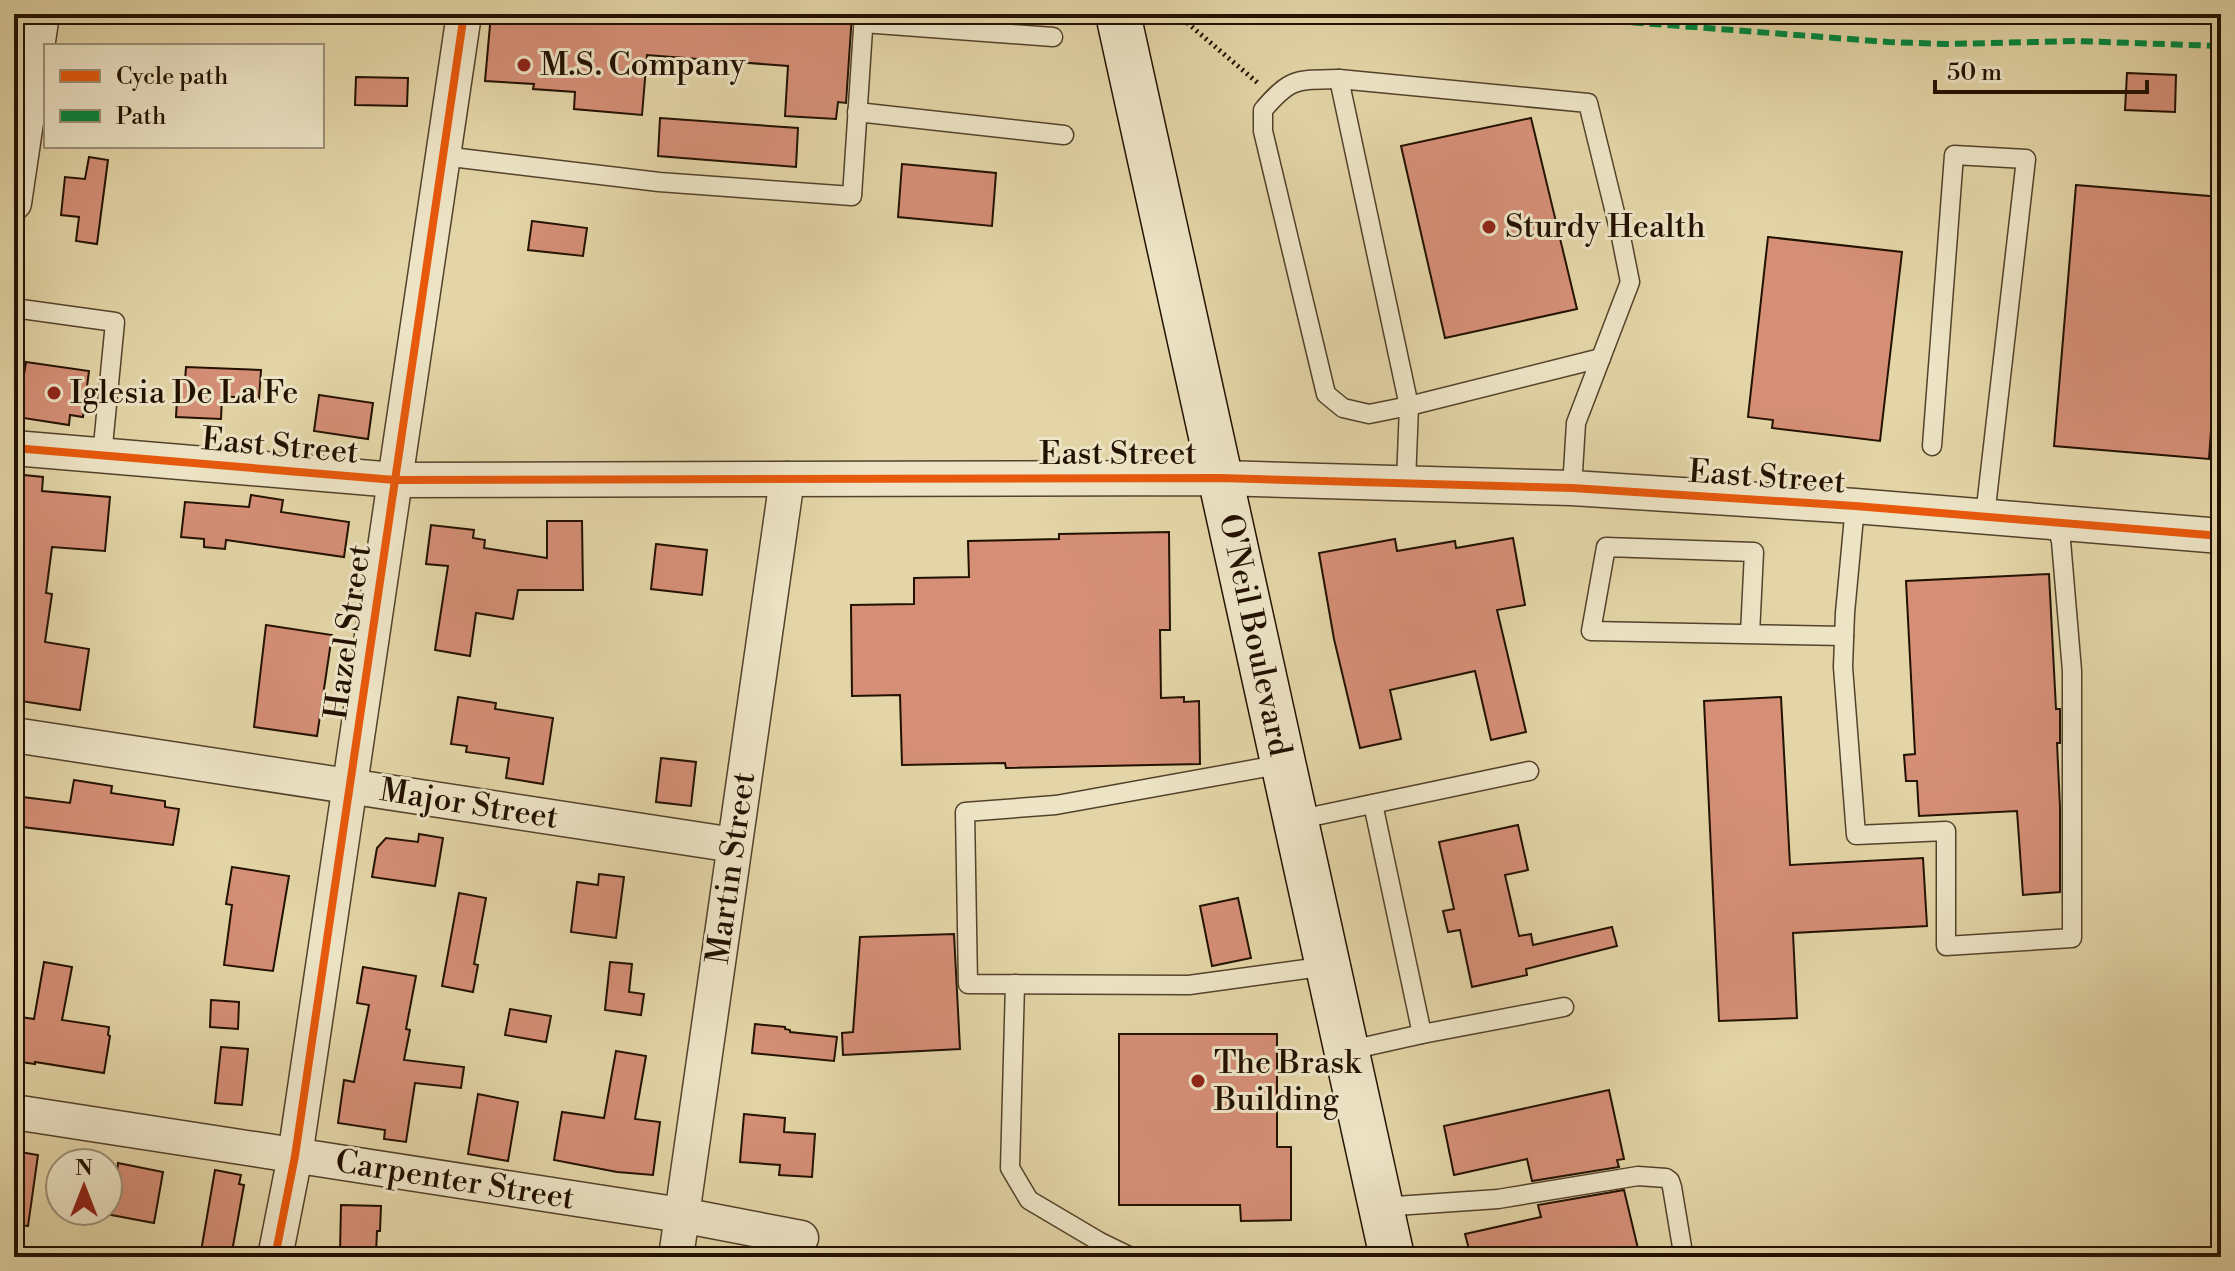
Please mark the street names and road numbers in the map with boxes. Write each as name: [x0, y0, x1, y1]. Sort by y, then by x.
street label: East Street: [200, 419, 360, 473]
street label: East Street: [1039, 434, 1197, 474]
street label: East Street: [1687, 452, 1847, 502]
street label: O'Neil Boulevard: [1210, 510, 1300, 760]
street label: Hazel Street: [316, 542, 380, 722]
street label: Martin Street: [698, 769, 764, 967]
street label: Major Street: [377, 770, 561, 838]
street label: Carpenter Street: [333, 1141, 577, 1219]

